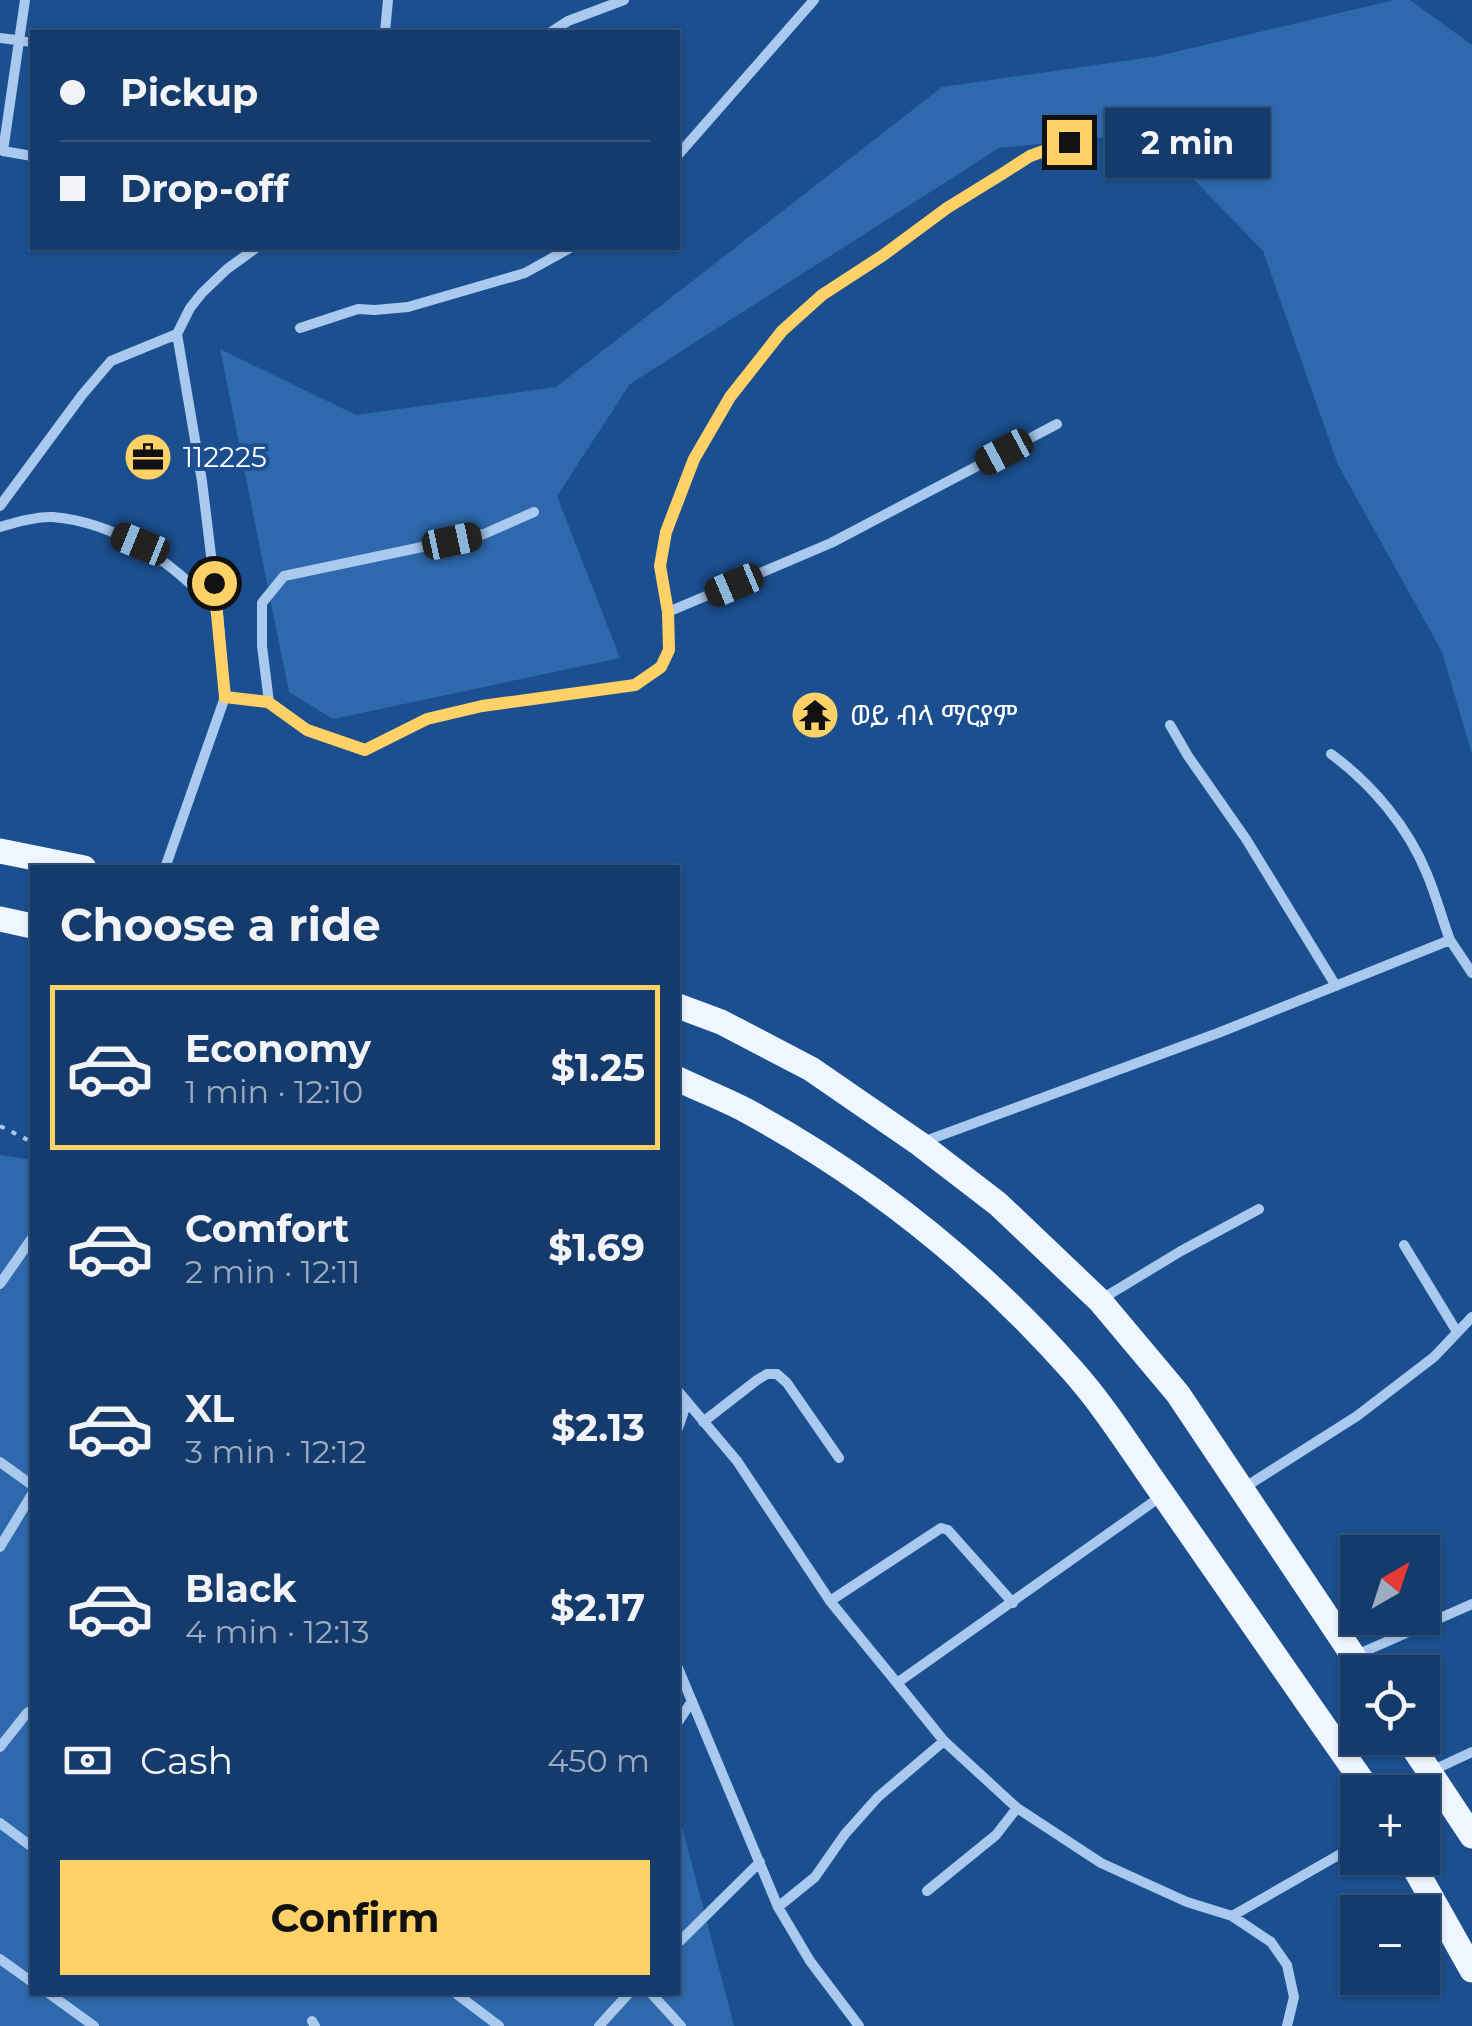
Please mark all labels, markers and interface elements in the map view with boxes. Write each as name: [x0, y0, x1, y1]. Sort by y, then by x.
text: Pickup: [120, 69, 258, 116]
callout: 2 min: [1104, 107, 1269, 177]
route end: [1047, 120, 1092, 165]
text: 2 min: [1141, 123, 1234, 162]
text: Drop-off: [120, 165, 289, 212]
car: [970, 425, 1038, 479]
office icon: 112225: [122, 431, 174, 483]
place label: 112225: [183, 440, 267, 474]
car: [107, 519, 173, 569]
car: [420, 520, 484, 562]
car: [701, 559, 767, 611]
route start: [192, 561, 237, 606]
temple icon: ወይ ብላ ማርያም: [789, 689, 841, 741]
place label: ወይ ብላ ማርያም: [850, 698, 1018, 732]
text: Choose a ride: [60, 897, 381, 952]
icon: car: [65, 1023, 155, 1113]
text: Economy: [185, 1025, 371, 1072]
text: $1.25: [551, 1044, 645, 1091]
text: 1 min · 12:10: [185, 1072, 363, 1111]
icon: car: [65, 1203, 155, 1293]
text: Comfort: [185, 1205, 349, 1252]
text: $1.69: [548, 1224, 645, 1271]
text: 2 min · 12:11: [185, 1252, 360, 1291]
icon: car: [65, 1383, 155, 1473]
text: XL: [185, 1385, 234, 1432]
text: $2.13: [551, 1404, 645, 1451]
text: 3 min · 12:12: [185, 1432, 367, 1471]
north arrow: [1340, 1535, 1440, 1635]
map controls: [1340, 1535, 1440, 1995]
icon: car: [65, 1563, 155, 1653]
text: Black: [185, 1565, 296, 1612]
text: $2.17: [550, 1584, 645, 1631]
text: 4 min · 12:13: [185, 1612, 370, 1651]
button: locate: [1340, 1655, 1440, 1755]
icon: cash: [60, 1733, 115, 1788]
text: Cash: [140, 1737, 233, 1784]
text: 450 m: [547, 1741, 650, 1780]
button: +: [1340, 1775, 1440, 1875]
button: Confirm: [60, 1860, 650, 1975]
button: −: [1340, 1895, 1440, 1995]

